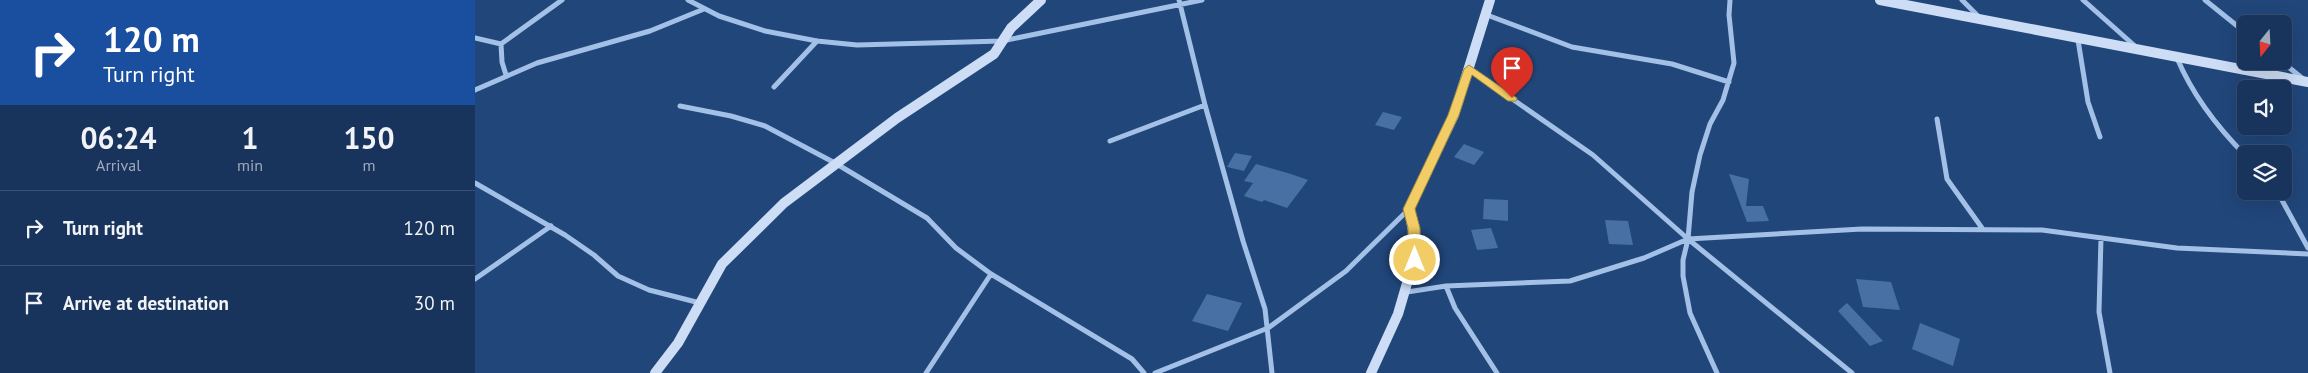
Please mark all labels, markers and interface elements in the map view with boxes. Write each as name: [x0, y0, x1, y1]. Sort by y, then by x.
north arrow: [2237, 15, 2293, 70]
map controls: [2237, 15, 2292, 200]
text: 120 m: [103, 16, 200, 62]
icon: right: [20, 20, 85, 85]
pin: [1491, 47, 1533, 98]
icon: arrive: [1498, 54, 1526, 82]
text: Turn right: [103, 60, 195, 88]
button: sound: [2237, 80, 2292, 135]
text: 06:24: [80, 118, 157, 157]
text: 1: [242, 118, 259, 157]
text: 150: [343, 118, 395, 157]
button: layers: [2237, 145, 2292, 200]
text: Arrival: [96, 155, 141, 175]
text: min: [237, 155, 263, 175]
text: m: [363, 155, 376, 175]
icon: right: [20, 214, 48, 242]
text: Turn right: [63, 216, 143, 240]
text: 120 m: [403, 216, 455, 240]
position arrow: [1388, 233, 1440, 285]
icon: arrive: [20, 289, 48, 317]
text: Arrive at destination: [63, 291, 229, 315]
text: 30 m: [414, 291, 455, 315]

